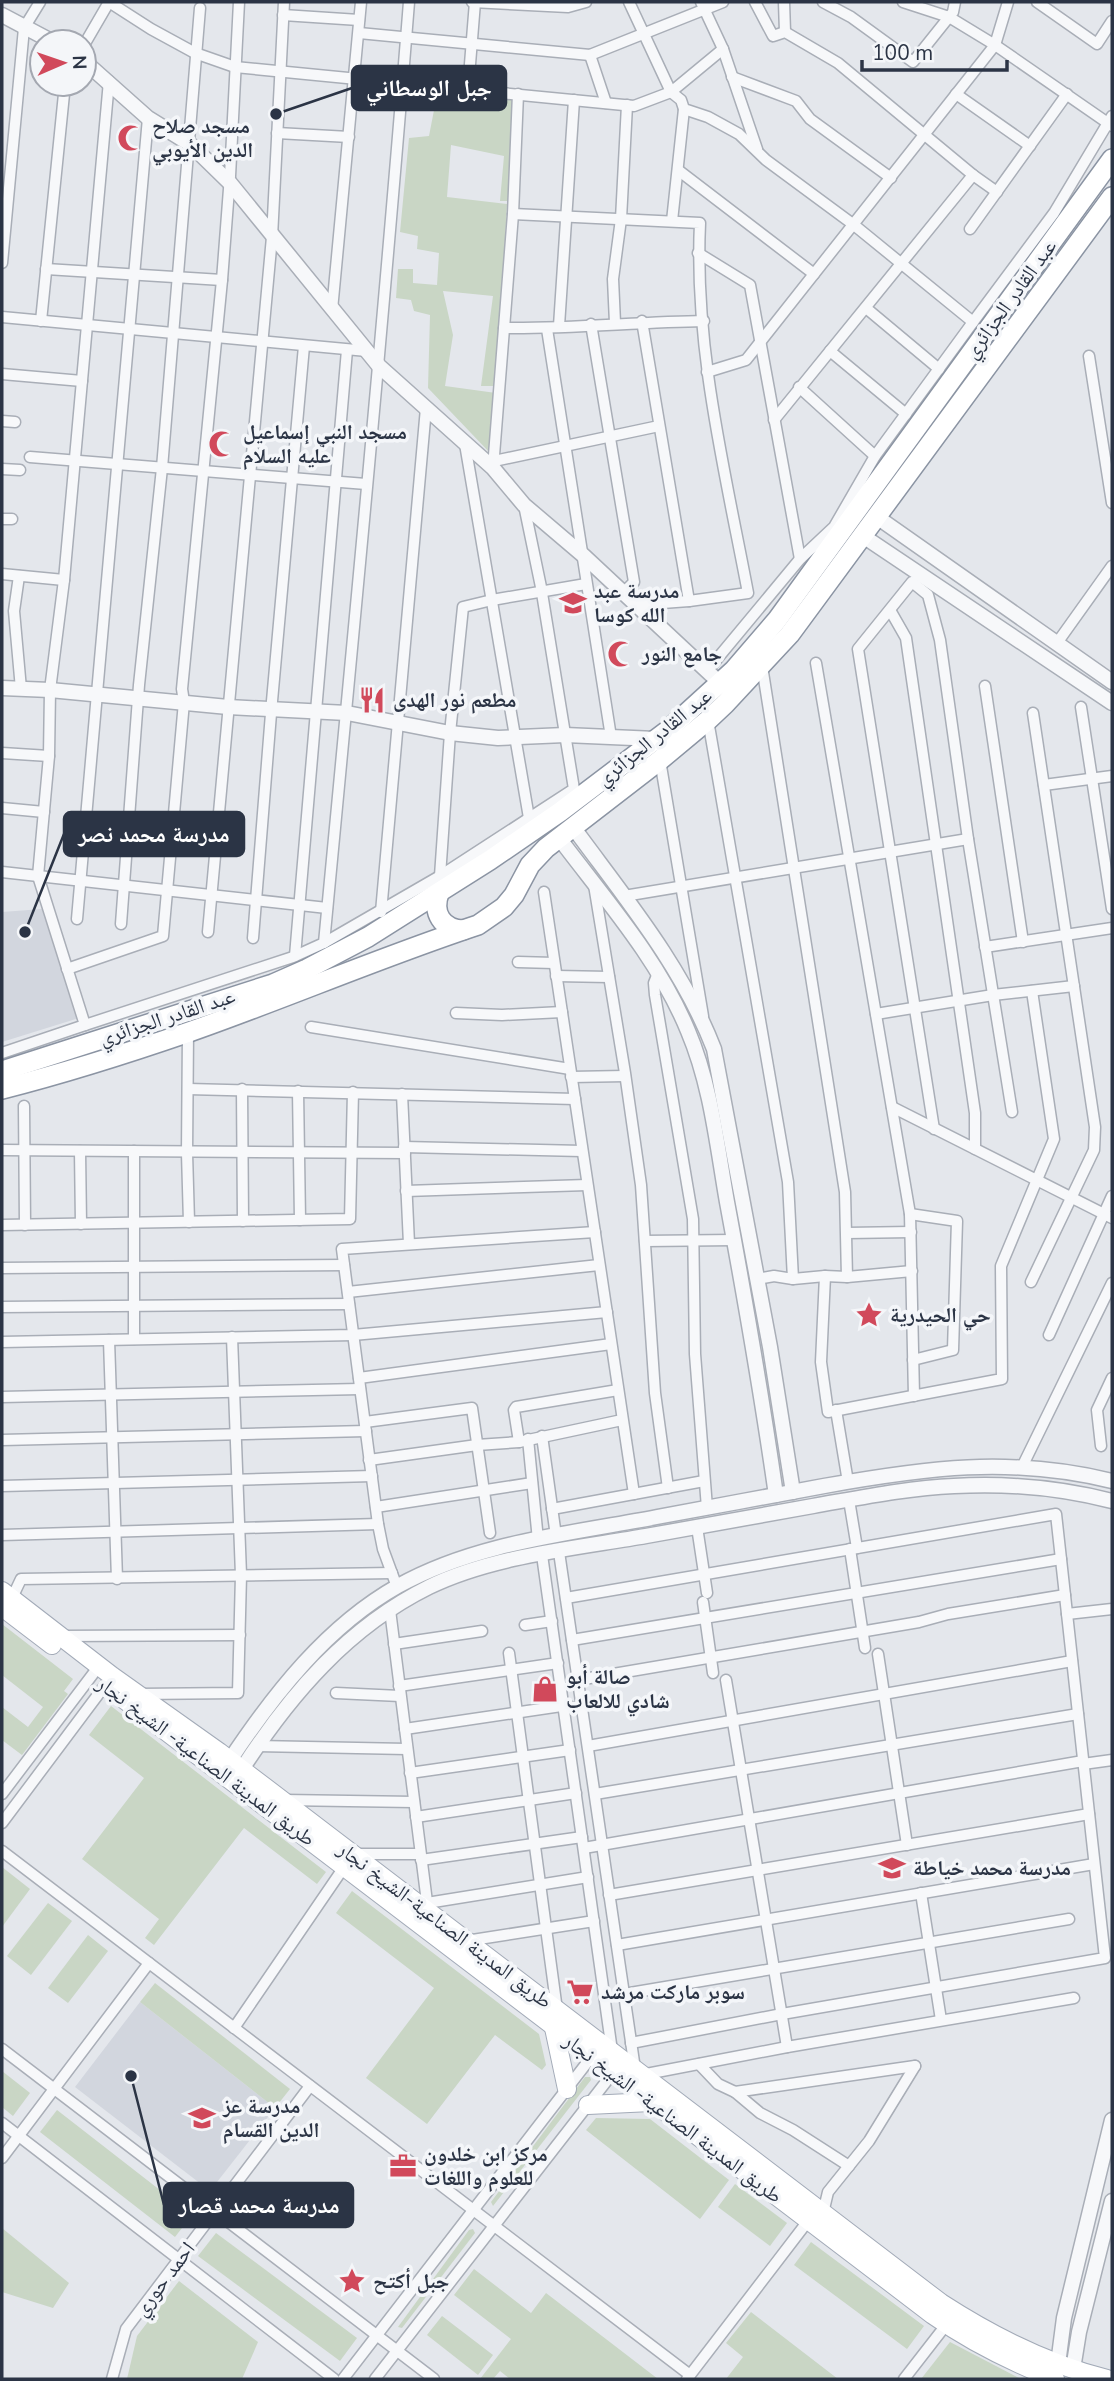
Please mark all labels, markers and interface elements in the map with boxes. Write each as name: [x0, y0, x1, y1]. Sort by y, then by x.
north arrow: [28, 28, 98, 98]
scale bar: [862, 28, 1007, 72]
text: 100 m: [872, 39, 933, 67]
text: N: [66, 55, 92, 70]
callout: جبل الوسطاني: [352, 66, 506, 110]
text: جبل الوسطاني: [366, 73, 492, 107]
place label: مسجد صلاح الدين الأيوبي: [152, 112, 253, 166]
mosque icon: مسجد صلاح الدين الأيوبي: [116, 123, 146, 153]
street label: عبد القادر الجزائري: [957, 233, 1065, 366]
place label: مسجد النبي إسماعيل عليه السلام: [243, 418, 407, 470]
mosque icon: مسجد النبي إسماعيل عليه السلام: [207, 429, 237, 459]
place label: مدرسة عبد الله كوسا: [594, 577, 679, 629]
school or university icon: مدرسة عبد الله كوسا: [558, 588, 588, 618]
mosque icon: جامع النور: [606, 639, 636, 669]
place label: جامع النور: [641, 640, 722, 668]
street label: عبد القادر الجزائري: [590, 681, 719, 794]
restaurant icon: مطعم نور الهدى: [357, 685, 387, 715]
place label: مطعم نور الهدى: [393, 686, 517, 714]
callout: مدرسة محمد نصر: [64, 812, 244, 856]
text: مدرسة محمد نصر: [77, 819, 230, 850]
street label: عبد القادر الجزائري: [95, 982, 240, 1054]
place icon: حي الحيدرية: [854, 1300, 884, 1330]
place label: حي الحيدرية: [890, 1301, 991, 1331]
place label: صالة أبو شادي للالعاب: [566, 1663, 670, 1717]
street label: طريق المدينة الصناعية- الشيخ نجار: [90, 1669, 321, 1853]
shop icon: صالة أبو شادي للالعاب: [530, 1674, 560, 1704]
street label: طريق المدينة الصناعية-الشيخ نجار: [331, 1834, 558, 2015]
school or university icon: مدرسة محمد خياطة: [877, 1853, 907, 1883]
place label: مدرسة محمد خياطة: [913, 1854, 1071, 1882]
supermarket icon: سوبر ماركت مرشد: [565, 1977, 595, 2007]
place label: سوبر ماركت مرشد: [601, 1978, 745, 2006]
street label: طريق المدينة الصناعية- الشيخ نجار: [557, 2026, 788, 2210]
place label: مدرسة عز الدين القسام: [222, 2092, 320, 2144]
school or university icon: مدرسة عز الدين القسام: [187, 2103, 217, 2133]
place label: مركز ابن خلدون للعلوم واللغات: [424, 2140, 548, 2192]
office icon: مركز ابن خلدون للعلوم واللغات: [388, 2151, 418, 2181]
callout: مدرسة محمد قصار: [164, 2183, 353, 2227]
text: مدرسة محمد قصار: [177, 2190, 340, 2221]
street label: احمد حوري: [127, 2236, 203, 2323]
place icon: جبل أكتح: [337, 2266, 367, 2296]
place label: جبل أكتح: [373, 2267, 449, 2295]

